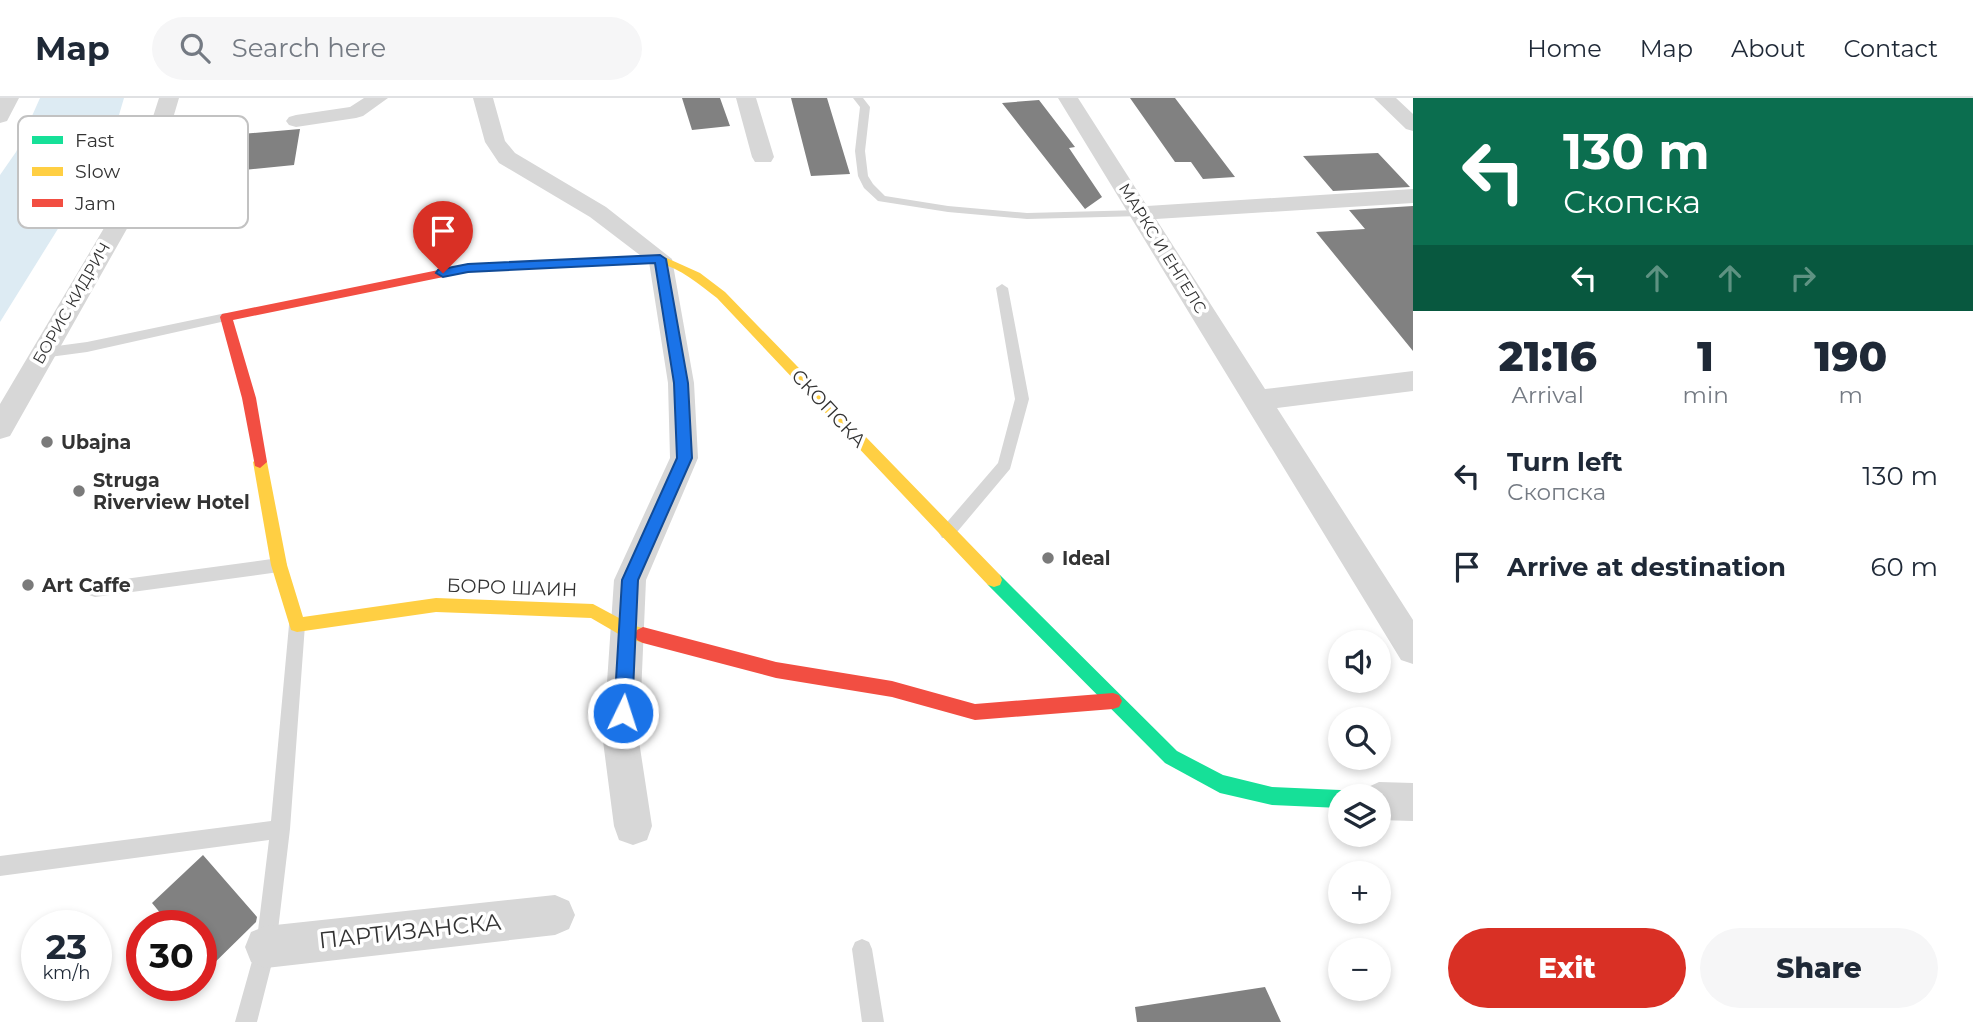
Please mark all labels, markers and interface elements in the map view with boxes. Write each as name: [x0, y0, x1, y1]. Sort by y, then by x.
search box: [152, 17, 642, 80]
text: Map: [35, 28, 110, 68]
icon: search: [176, 29, 214, 67]
text: Search here: [232, 32, 386, 64]
text: Home: [1527, 34, 1602, 63]
text: Map: [1640, 34, 1693, 63]
text: About: [1731, 34, 1805, 63]
text: Contact: [1843, 34, 1938, 63]
legend: [18, 116, 248, 228]
text: 130 m: [1563, 122, 1710, 181]
icon: left: [1448, 126, 1539, 217]
text: Fast: [75, 129, 115, 152]
text: Slow: [75, 160, 120, 183]
street label: МАРКС И ЕНГЕЛС: [1115, 180, 1210, 317]
text: Скопска: [1563, 182, 1701, 221]
text: Jam: [74, 192, 116, 215]
pin: [413, 201, 473, 273]
icon: arrive: [424, 212, 462, 250]
street label: БОРИС КИДРИЧ: [29, 239, 114, 368]
icon: left: [1565, 259, 1603, 297]
icon: ahead: [1638, 259, 1676, 297]
icon: ahead: [1711, 259, 1749, 297]
icon: right: [1784, 259, 1822, 297]
text: 21:16: [1499, 330, 1597, 382]
text: 1: [1697, 330, 1714, 382]
text: 190: [1814, 330, 1887, 382]
street label: СКОПСКА: [787, 364, 871, 452]
text: Arrival: [1512, 381, 1584, 409]
text: min: [1683, 381, 1729, 409]
text: m: [1839, 381, 1863, 409]
place label: Ubajna: [61, 431, 131, 454]
marker: Ubajna: [39, 434, 55, 450]
text: Turn left: [1507, 446, 1623, 478]
icon: left: [1448, 457, 1486, 495]
text: 130 m: [1862, 460, 1938, 492]
place label: Struga Riverview Hotel: [93, 469, 250, 514]
text: Скопска: [1507, 478, 1606, 506]
marker: Struga Riverview Hotel: [71, 483, 87, 499]
place label: Ideal: [1062, 547, 1111, 570]
icon: arrive: [1448, 548, 1486, 586]
marker: Ideal: [1040, 550, 1056, 566]
text: Arrive at destination: [1507, 551, 1786, 583]
text: 60 m: [1871, 551, 1938, 583]
place label: Art Caffe: [41, 574, 131, 597]
street label: БОРО ШАИН: [446, 574, 578, 601]
marker: Art Caffe: [20, 577, 36, 593]
map controls: [1328, 630, 1391, 1001]
button: sound: [1328, 630, 1391, 693]
position arrow: [586, 676, 660, 750]
button: search: [1328, 707, 1391, 770]
button: layers: [1328, 784, 1391, 847]
button: +: [1328, 861, 1391, 924]
street label: ПАРТИЗАНСКА: [317, 908, 503, 954]
speed limit sign: 30: [126, 910, 217, 1001]
text: 23: [46, 925, 87, 968]
button: Exit: [1448, 928, 1686, 1008]
button: Share: [1700, 928, 1938, 1008]
button: −: [1328, 938, 1391, 1001]
text: km/h: [42, 962, 91, 984]

